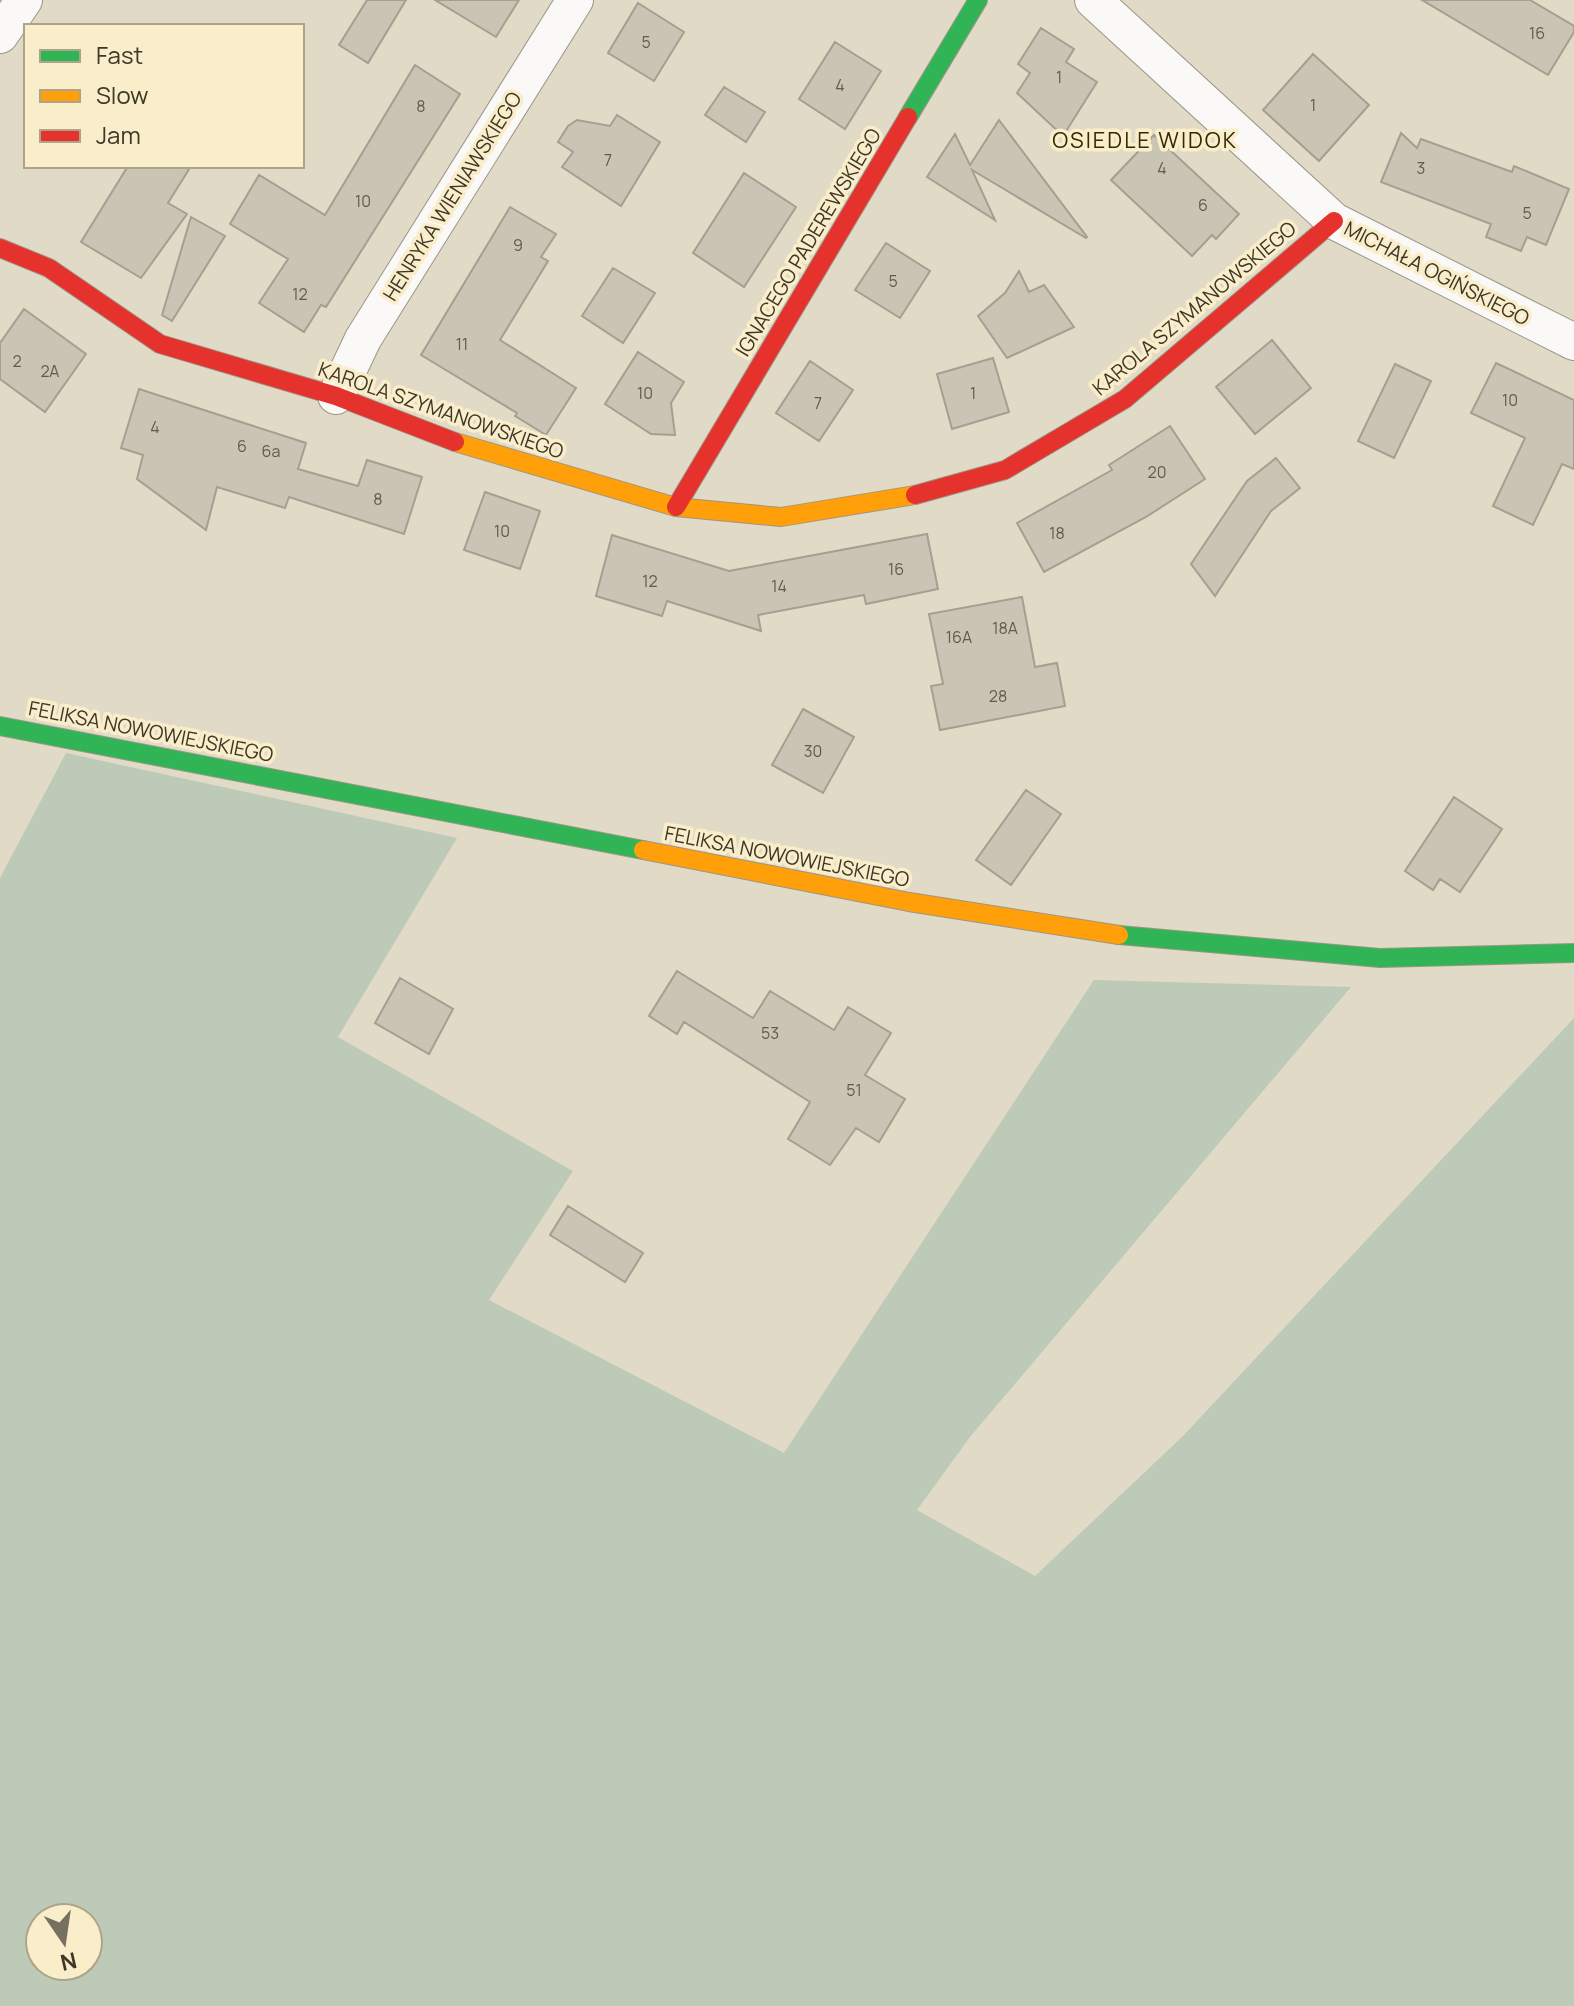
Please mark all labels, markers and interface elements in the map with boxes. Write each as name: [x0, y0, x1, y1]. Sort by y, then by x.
house number: 16: [1529, 22, 1545, 44]
legend: [24, 24, 304, 168]
house number: 5: [641, 31, 651, 53]
text: Fast: [96, 38, 143, 71]
house number: 1: [1056, 66, 1062, 88]
house number: 4: [835, 74, 845, 96]
text: Slow: [96, 78, 149, 111]
street label: HENRYKA WIENIAWSKIEGO: [376, 86, 528, 306]
house number: 1: [1310, 94, 1316, 116]
house number: 8: [416, 95, 426, 117]
text: Jam: [96, 118, 141, 151]
street label: IGNACEGO PADEREWSKIEGO: [729, 123, 887, 361]
district label: OSIEDLE WIDOK: [1052, 125, 1238, 155]
house number: 7: [604, 149, 612, 171]
house number: 4: [1157, 157, 1167, 179]
house number: 3: [1417, 157, 1425, 179]
house number: 10: [355, 190, 371, 212]
house number: 6: [1198, 194, 1208, 216]
house number: 5: [1522, 202, 1532, 224]
street label: KAROLA SZYMANOWSKIEGO: [1087, 215, 1301, 401]
street label: MICHAŁA OGIŃSKIEGO: [1340, 215, 1534, 331]
house number: 9: [513, 234, 523, 256]
house number: 5: [888, 270, 898, 292]
house number: 12: [292, 283, 308, 305]
house number: 11: [456, 333, 468, 355]
house number: 2: [12, 350, 22, 372]
street label: KAROLA SZYMANOWSKIEGO: [315, 355, 567, 465]
house number: 2A: [41, 360, 59, 382]
house number: 10: [637, 382, 653, 404]
house number: 1: [970, 382, 976, 404]
house number: 10: [1502, 389, 1518, 411]
house number: 7: [814, 392, 822, 414]
house number: 4: [150, 416, 160, 438]
house number: 6: [237, 435, 247, 457]
house number: 6a: [262, 440, 280, 462]
house number: 20: [1148, 461, 1166, 483]
house number: 8: [373, 488, 383, 510]
house number: 10: [494, 520, 510, 542]
house number: 18: [1049, 522, 1065, 544]
house number: 16: [888, 558, 904, 580]
house number: 12: [642, 570, 658, 592]
house number: 14: [771, 575, 787, 597]
house number: 18A: [992, 617, 1018, 639]
house number: 16A: [946, 626, 972, 648]
house number: 28: [989, 685, 1007, 707]
street label: FELIKSA NOWOWIEJSKIEGO: [26, 694, 276, 768]
house number: 30: [804, 740, 822, 762]
street label: FELIKSA NOWOWIEJSKIEGO: [662, 819, 912, 893]
house number: 53: [761, 1022, 779, 1044]
house number: 51: [846, 1079, 862, 1101]
north arrow: [24, 1902, 104, 1982]
text: N: [57, 1945, 80, 1978]

